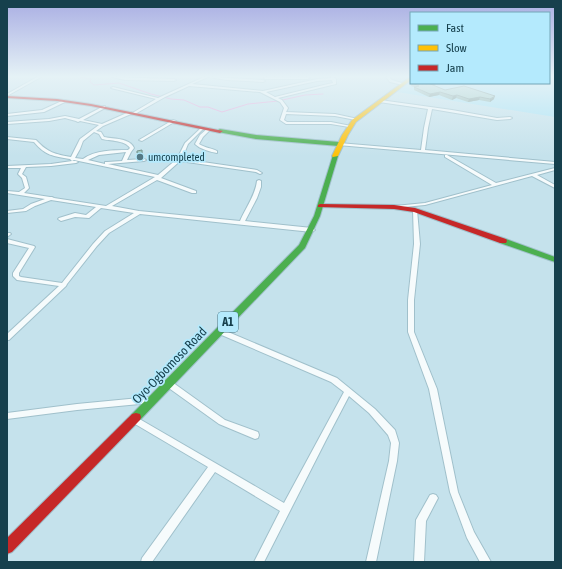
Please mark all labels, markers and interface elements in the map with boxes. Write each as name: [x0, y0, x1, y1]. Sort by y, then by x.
legend: [410, 12, 550, 84]
text: Fast: [446, 21, 464, 35]
text: Slow: [446, 41, 467, 55]
text: Jam: [446, 61, 464, 75]
place label: umcompleted: [148, 151, 205, 163]
marker: umcompleted: [135, 152, 145, 162]
road number: A1: [218, 312, 238, 332]
street label: Oyo-Ogbomoso Road: [129, 324, 210, 407]

